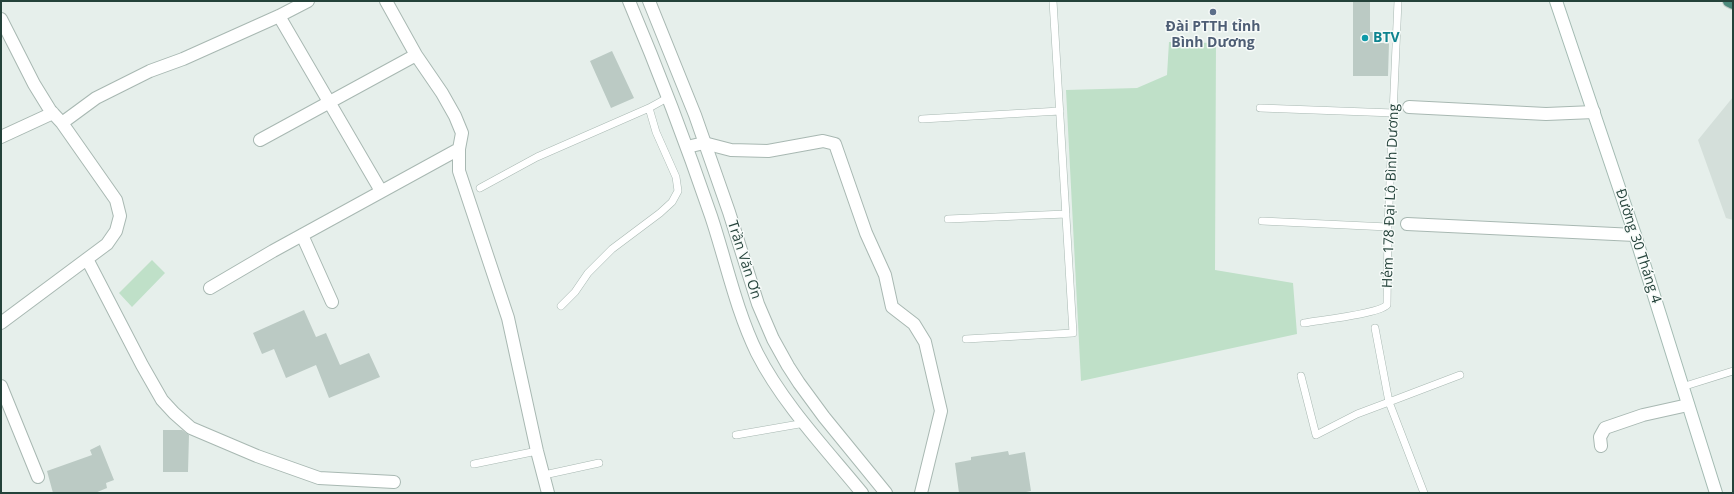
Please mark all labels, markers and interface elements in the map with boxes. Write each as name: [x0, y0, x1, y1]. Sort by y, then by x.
marker: Đài PTTH tỉnh Bình Dương: [1208, 7, 1218, 17]
place label: Đài PTTH tỉnh Bình Dương: [1166, 19, 1260, 52]
place label: BTV: [1373, 30, 1400, 46]
marker: BTV: [1360, 33, 1370, 43]
street label: Hẻm 178 Đại Lộ Bình Dương: [1379, 104, 1403, 288]
street label: Đường 30 Tháng 4: [1612, 187, 1664, 305]
street label: Trần Văn Ơn: [723, 219, 765, 301]

